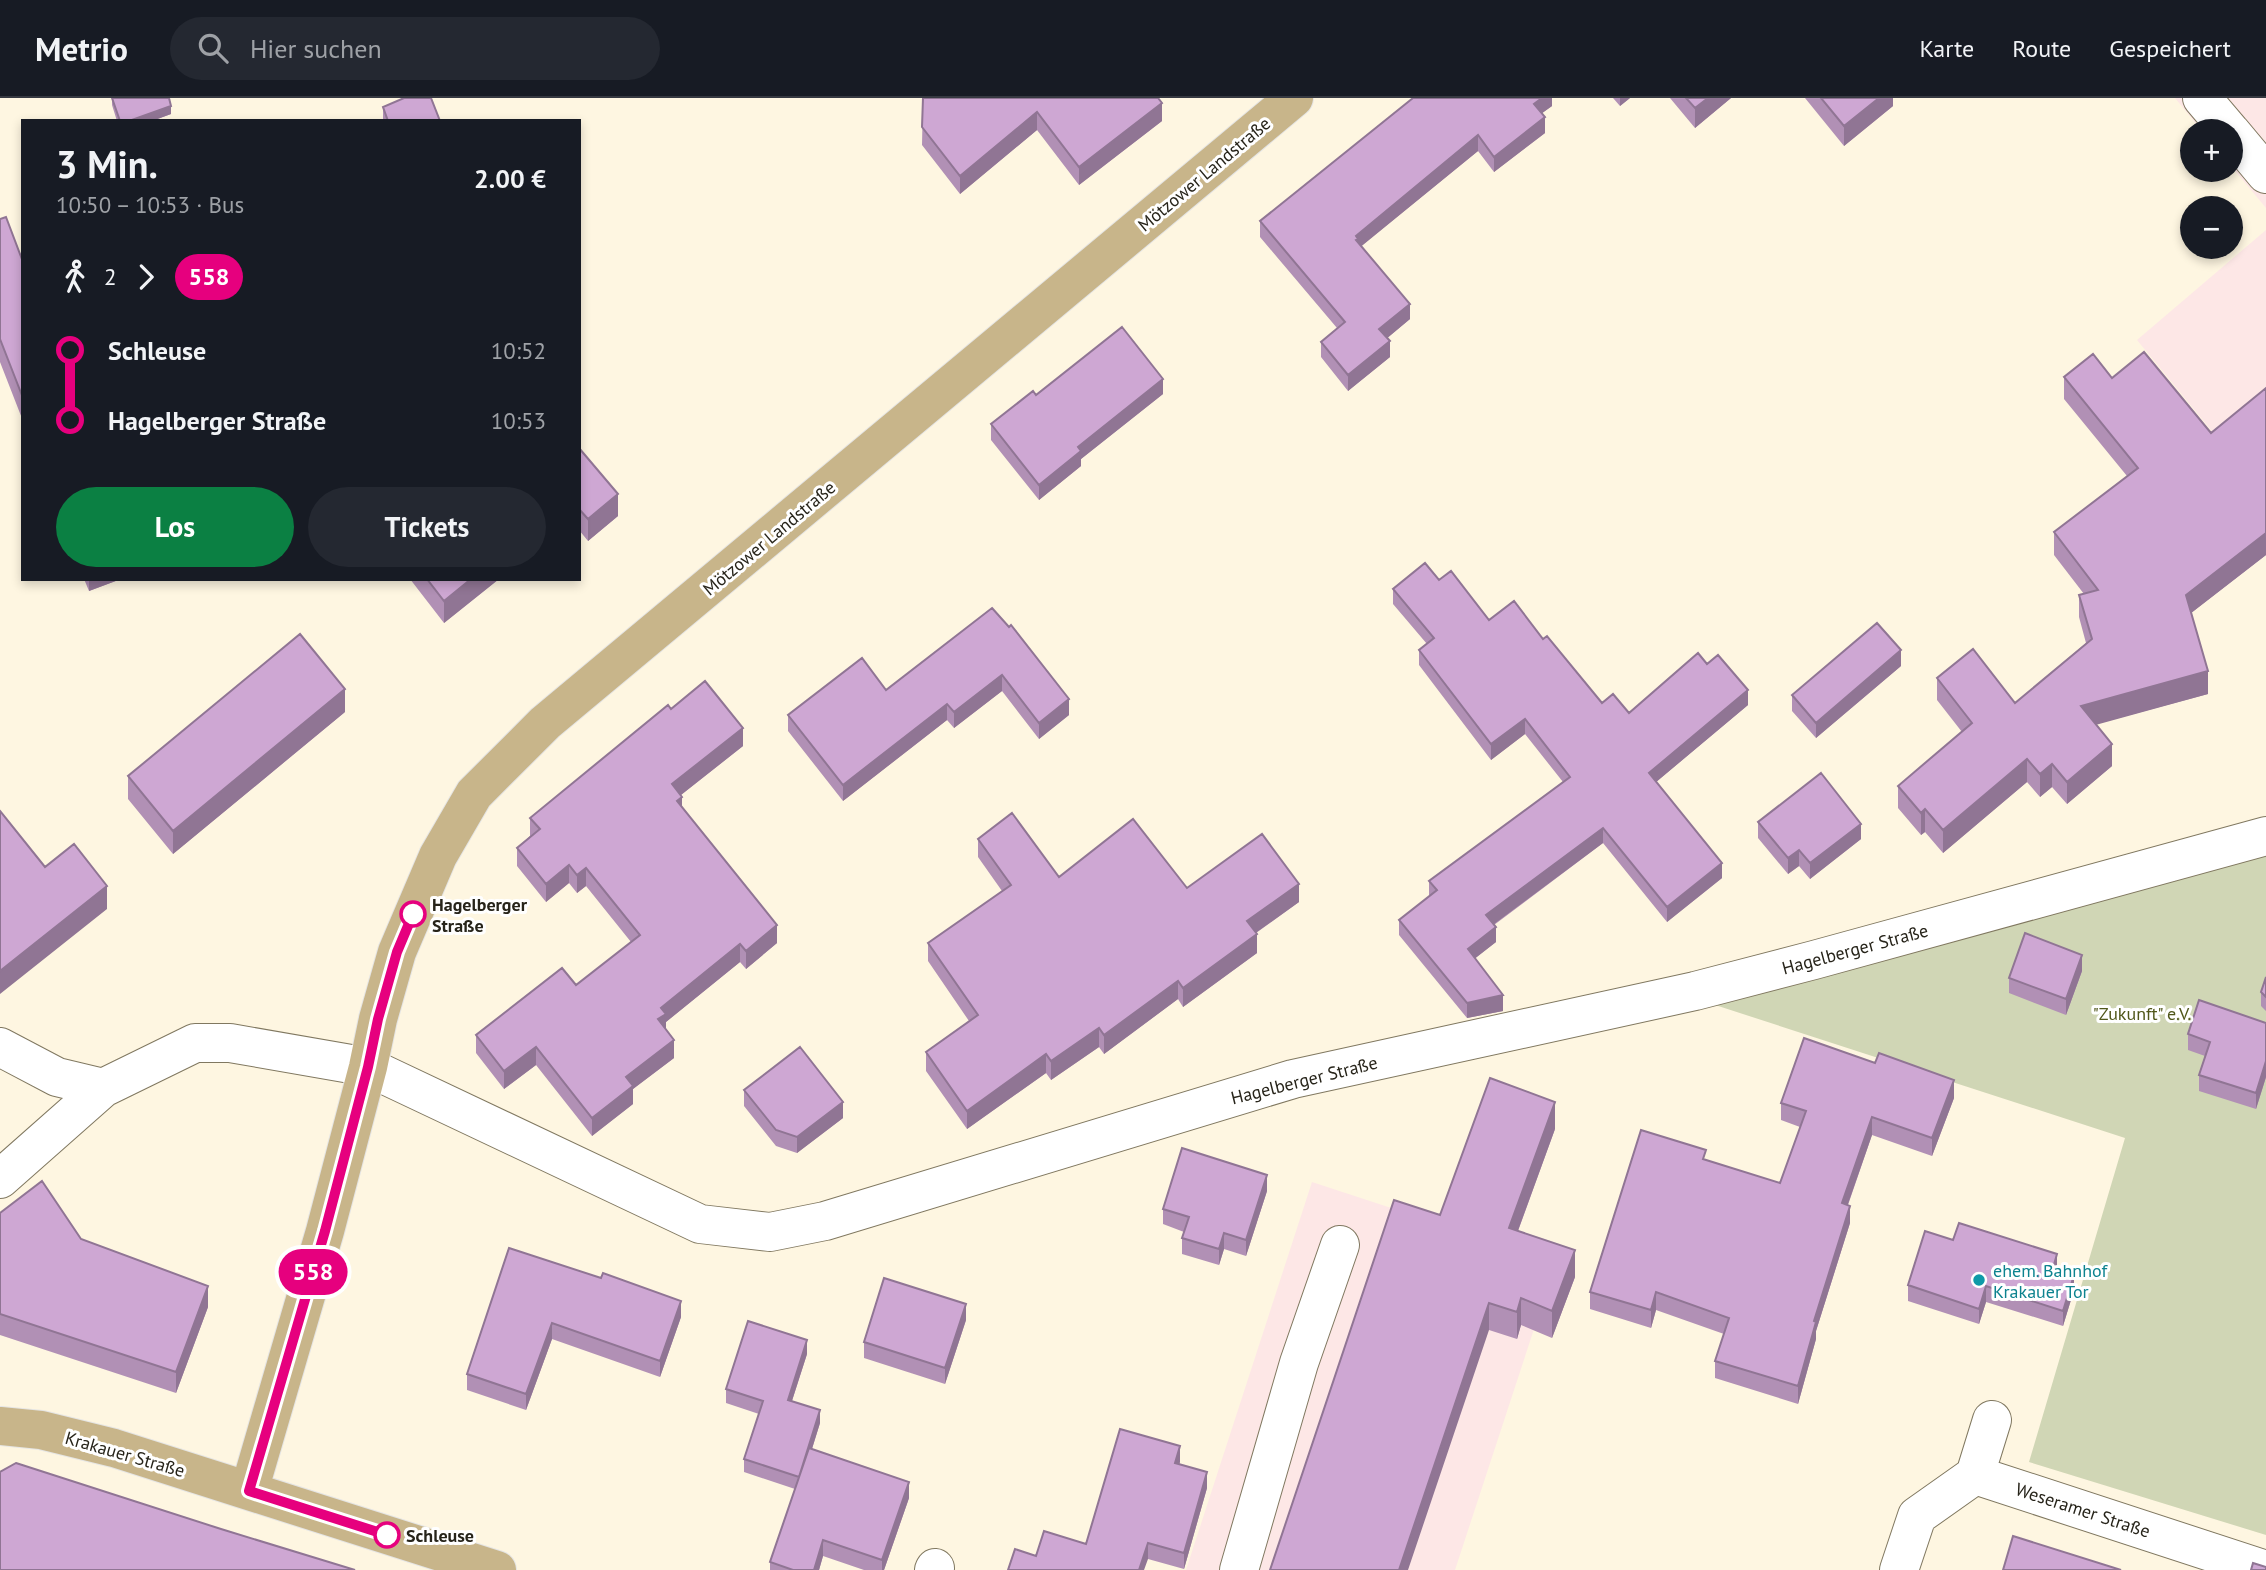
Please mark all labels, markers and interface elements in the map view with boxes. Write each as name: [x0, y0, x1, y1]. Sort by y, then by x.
search box: [170, 17, 660, 80]
text: Metrio: [35, 27, 128, 70]
icon: search: [194, 29, 232, 67]
text: Hier suchen: [250, 32, 382, 65]
text: Karte: [1919, 33, 1974, 64]
text: Route: [2012, 33, 2071, 64]
text: Gespeichert: [2109, 33, 2231, 64]
street label: Mötzower Landstraße: [1133, 112, 1275, 236]
map controls: [2180, 119, 2243, 259]
button: +: [2180, 119, 2243, 182]
text: 3 Min.: [56, 139, 158, 188]
text: 2.00 €: [474, 162, 546, 195]
text: 10:50 – 10:53 · Bus: [56, 190, 244, 219]
button: −: [2180, 196, 2243, 259]
icon: walk: [56, 258, 94, 296]
icon: forward: [127, 258, 165, 296]
text: 558: [189, 261, 229, 292]
text: 2: [104, 262, 117, 291]
text: Schleuse: [108, 334, 206, 367]
text: 10:52: [491, 336, 546, 365]
text: Hagelberger Straße: [108, 404, 326, 437]
text: 10:53: [491, 406, 546, 435]
street label: Mötzower Landstraße: [698, 476, 840, 600]
button: Los: [56, 487, 294, 567]
button: Tickets: [308, 487, 546, 567]
place label: Hagelberger Straße: [432, 893, 528, 937]
marker: Hagelberger Straße: [400, 901, 426, 927]
street label: Hagelberger Straße: [1779, 918, 1931, 980]
park label: "Zukunft" e.V.: [2093, 1002, 2191, 1025]
street label: Hagelberger Straße: [1228, 1051, 1380, 1109]
line badge: 558: [273, 1249, 353, 1295]
text: 558: [293, 1256, 333, 1287]
place label: ehem. Bahnhof Krakauer Tor: [1993, 1259, 2108, 1303]
marker: ehem. Bahnhof Krakauer Tor: [1971, 1272, 1987, 1288]
street label: Krakauer Straße: [63, 1426, 187, 1482]
street label: Weseramer Straße: [2013, 1477, 2153, 1543]
marker: Schleuse: [374, 1522, 400, 1548]
place label: Schleuse: [406, 1524, 474, 1547]

